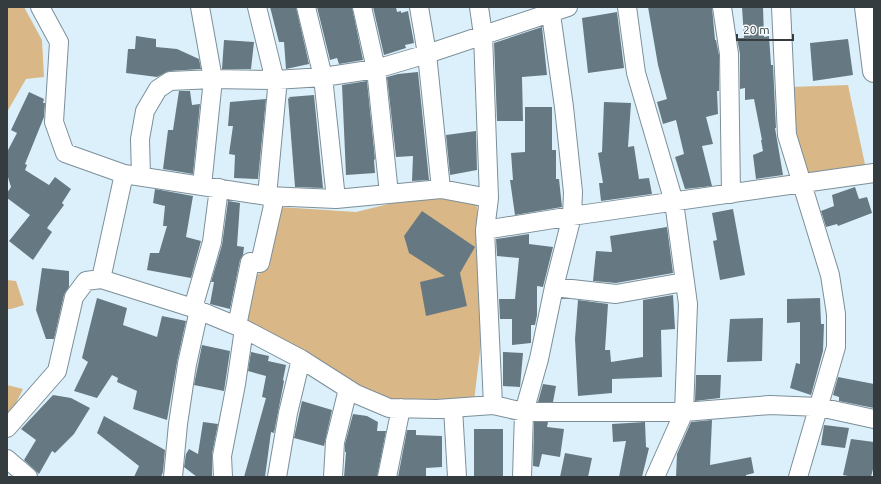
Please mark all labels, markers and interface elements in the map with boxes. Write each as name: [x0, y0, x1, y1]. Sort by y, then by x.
scale bar: [737, 16, 793, 42]
text: 20 m: [743, 23, 770, 36]

